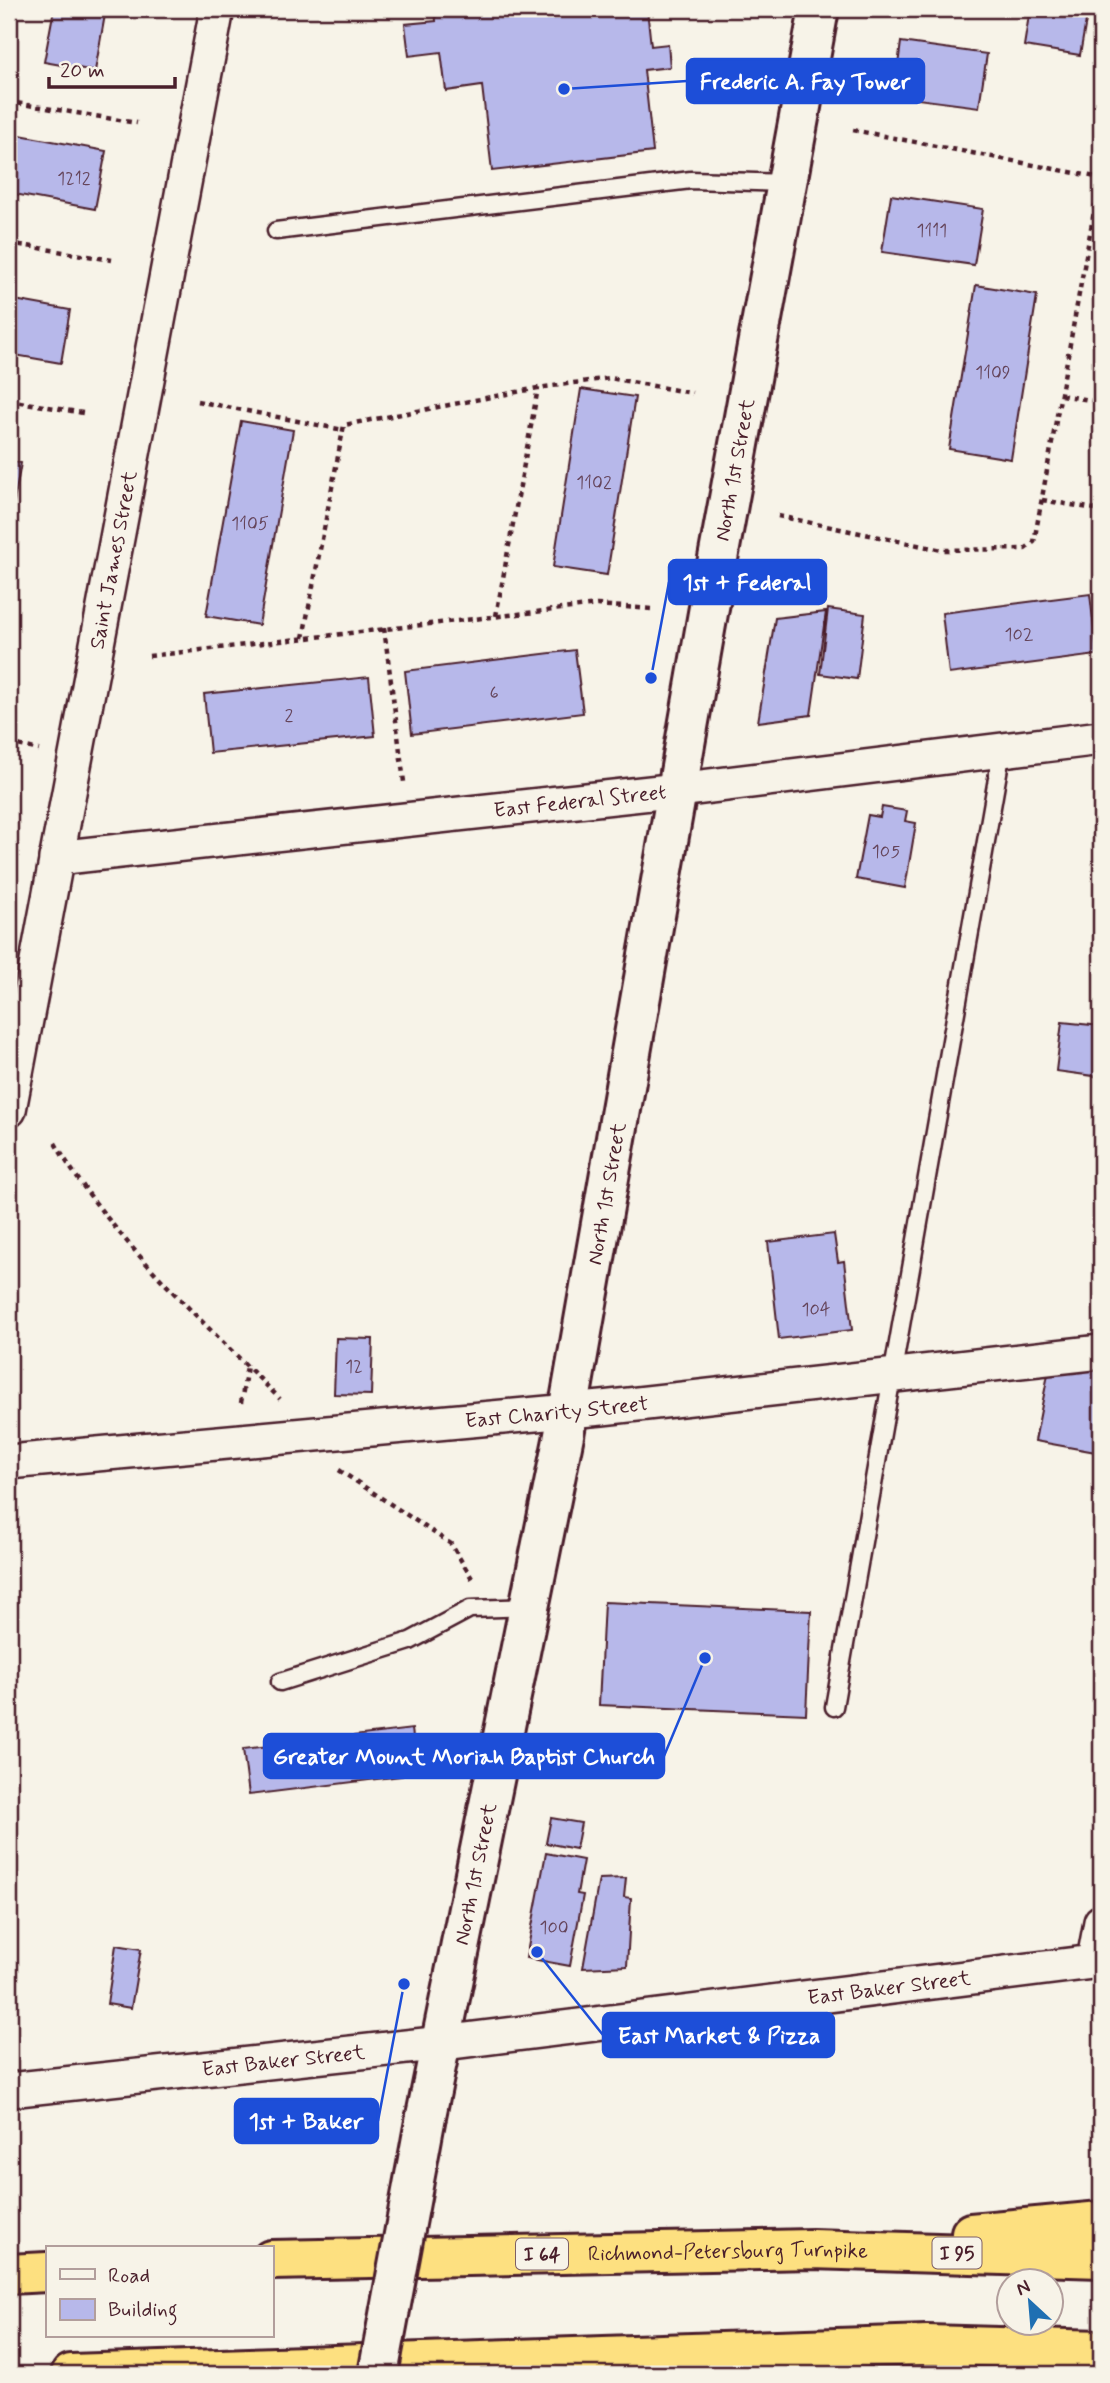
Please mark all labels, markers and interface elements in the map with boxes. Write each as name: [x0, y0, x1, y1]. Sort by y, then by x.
scale bar: [49, 46, 175, 90]
text: 20 m: [60, 57, 105, 85]
callout: Frederic A. Fay Tower: [687, 59, 924, 103]
text: Frederic A. Fay Tower: [700, 68, 912, 98]
house number: 1212: [57, 167, 91, 191]
house number: 1111: [917, 219, 947, 243]
house number: 1109: [975, 361, 1011, 385]
street label: North 1st Street: [709, 396, 762, 543]
street label: Saint James Street: [83, 468, 145, 652]
house number: 1102: [576, 471, 612, 495]
house number: 1105: [231, 512, 269, 536]
callout: 1st + Federal: [669, 560, 826, 604]
text: 1st + Federal: [683, 569, 811, 599]
house number: 102: [1004, 623, 1034, 647]
house number: 6: [489, 681, 499, 705]
house number: 2: [285, 704, 294, 728]
street label: East Federal Street: [492, 778, 668, 825]
house number: 105: [872, 840, 900, 864]
street label: North 1st Street: [581, 1120, 634, 1267]
house number: 104: [802, 1298, 831, 1322]
house number: 12: [345, 1355, 363, 1379]
street label: East Charity Street: [464, 1390, 650, 1435]
callout: Greater Mount Moriah Baptist Church: [264, 1734, 664, 1778]
text: Greater Mount Moriah Baptist Church: [273, 1743, 655, 1773]
street label: North 1st Street: [448, 1800, 504, 1948]
house number: 100: [539, 1916, 569, 1940]
street label: East Baker Street: [806, 1964, 973, 2012]
callout: East Market & Pizza: [603, 2013, 834, 2057]
text: East Market & Pizza: [618, 2022, 820, 2052]
street label: East Baker Street: [201, 2038, 367, 2084]
callout: 1st + Baker: [235, 2099, 378, 2143]
text: 1st + Baker: [249, 2108, 365, 2138]
street label: Richmond-Petersburg Turnpike: [587, 2236, 869, 2269]
road number: I 64: [516, 2238, 568, 2270]
road number: I 95: [932, 2238, 982, 2268]
legend: [46, 2246, 273, 2338]
text: Road: [108, 2262, 150, 2290]
north arrow: [995, 2268, 1064, 2338]
text: N: [1012, 2274, 1034, 2302]
text: Building: [108, 2296, 178, 2326]

